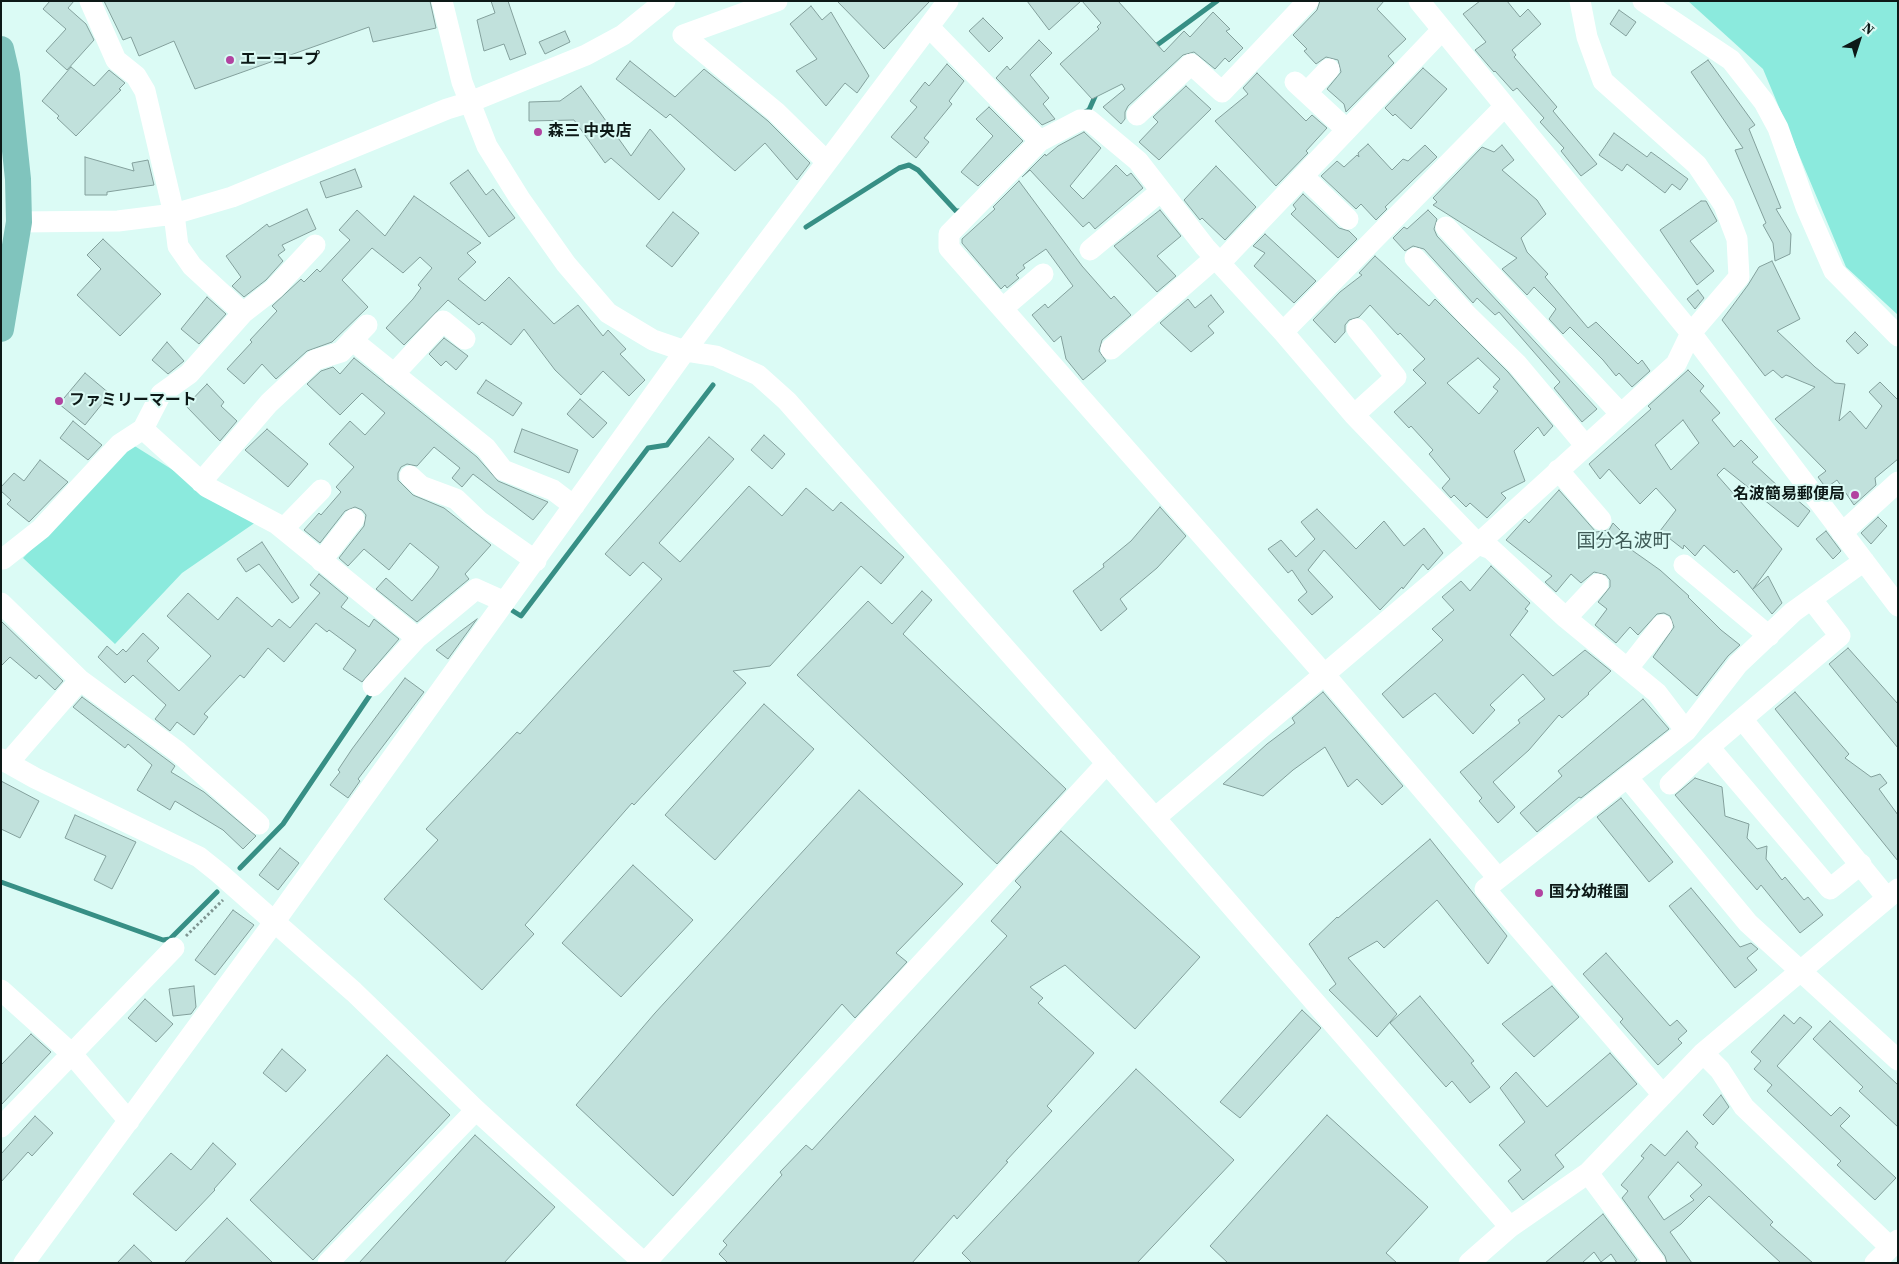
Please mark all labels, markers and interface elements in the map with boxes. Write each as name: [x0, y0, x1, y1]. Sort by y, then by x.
north arrow: [1834, 15, 1884, 65]
text: N: [1858, 18, 1879, 39]
place label: エーコープ: [240, 50, 320, 70]
marker: エーコープ: [224, 54, 236, 66]
place label: 森三 中央店: [548, 122, 631, 142]
marker: 森三 中央店: [532, 126, 544, 138]
place label: ファミリーマート: [69, 391, 197, 411]
marker: ファミリーマート: [53, 395, 65, 407]
place label: 名波簡易郵便局: [1733, 485, 1845, 505]
marker: 名波簡易郵便局: [1849, 489, 1861, 501]
district label: 国分名波町: [1577, 531, 1671, 553]
place label: 国分幼稚園: [1549, 883, 1629, 903]
marker: 国分幼稚園: [1533, 887, 1545, 899]

